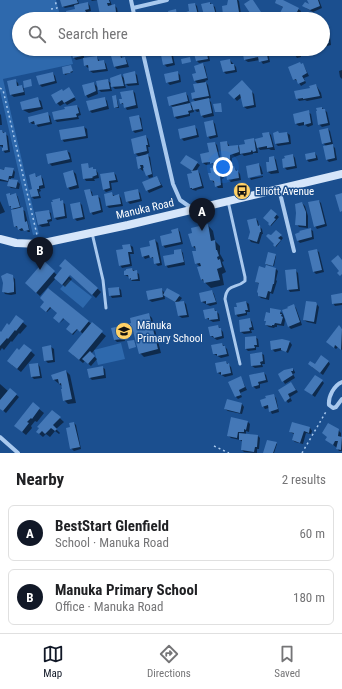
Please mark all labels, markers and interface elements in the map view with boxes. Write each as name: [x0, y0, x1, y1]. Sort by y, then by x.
search box: [12, 12, 330, 56]
icon: search: [26, 23, 48, 45]
text: Search here: [58, 25, 128, 43]
your location: [213, 157, 233, 177]
bus stop icon: Elliott Avenue: [232, 181, 252, 201]
place label: Elliott Avenue: [255, 185, 314, 198]
street label: Manuka Road: [115, 196, 175, 222]
pin: A: [189, 198, 215, 231]
pin: B: [27, 237, 53, 270]
place label: Mānuka Primary School: [137, 319, 203, 345]
school or university icon: Mānuka Primary School: [114, 321, 134, 341]
text: Nearby: [16, 469, 64, 489]
text: 2 results: [282, 472, 326, 487]
text: BestStart Glenfield: [55, 517, 169, 535]
text: A: [26, 526, 34, 541]
text: 60 m: [299, 526, 325, 541]
text: School · Manuka Road: [55, 535, 169, 550]
text: Manuka Primary School: [55, 581, 198, 599]
text: B: [26, 590, 34, 605]
text: 180 m: [293, 590, 325, 605]
text: Office · Manuka Road: [55, 599, 164, 614]
tab: Map: [42, 643, 64, 680]
tab: Directions: [147, 643, 191, 680]
tab: Saved: [274, 643, 300, 680]

